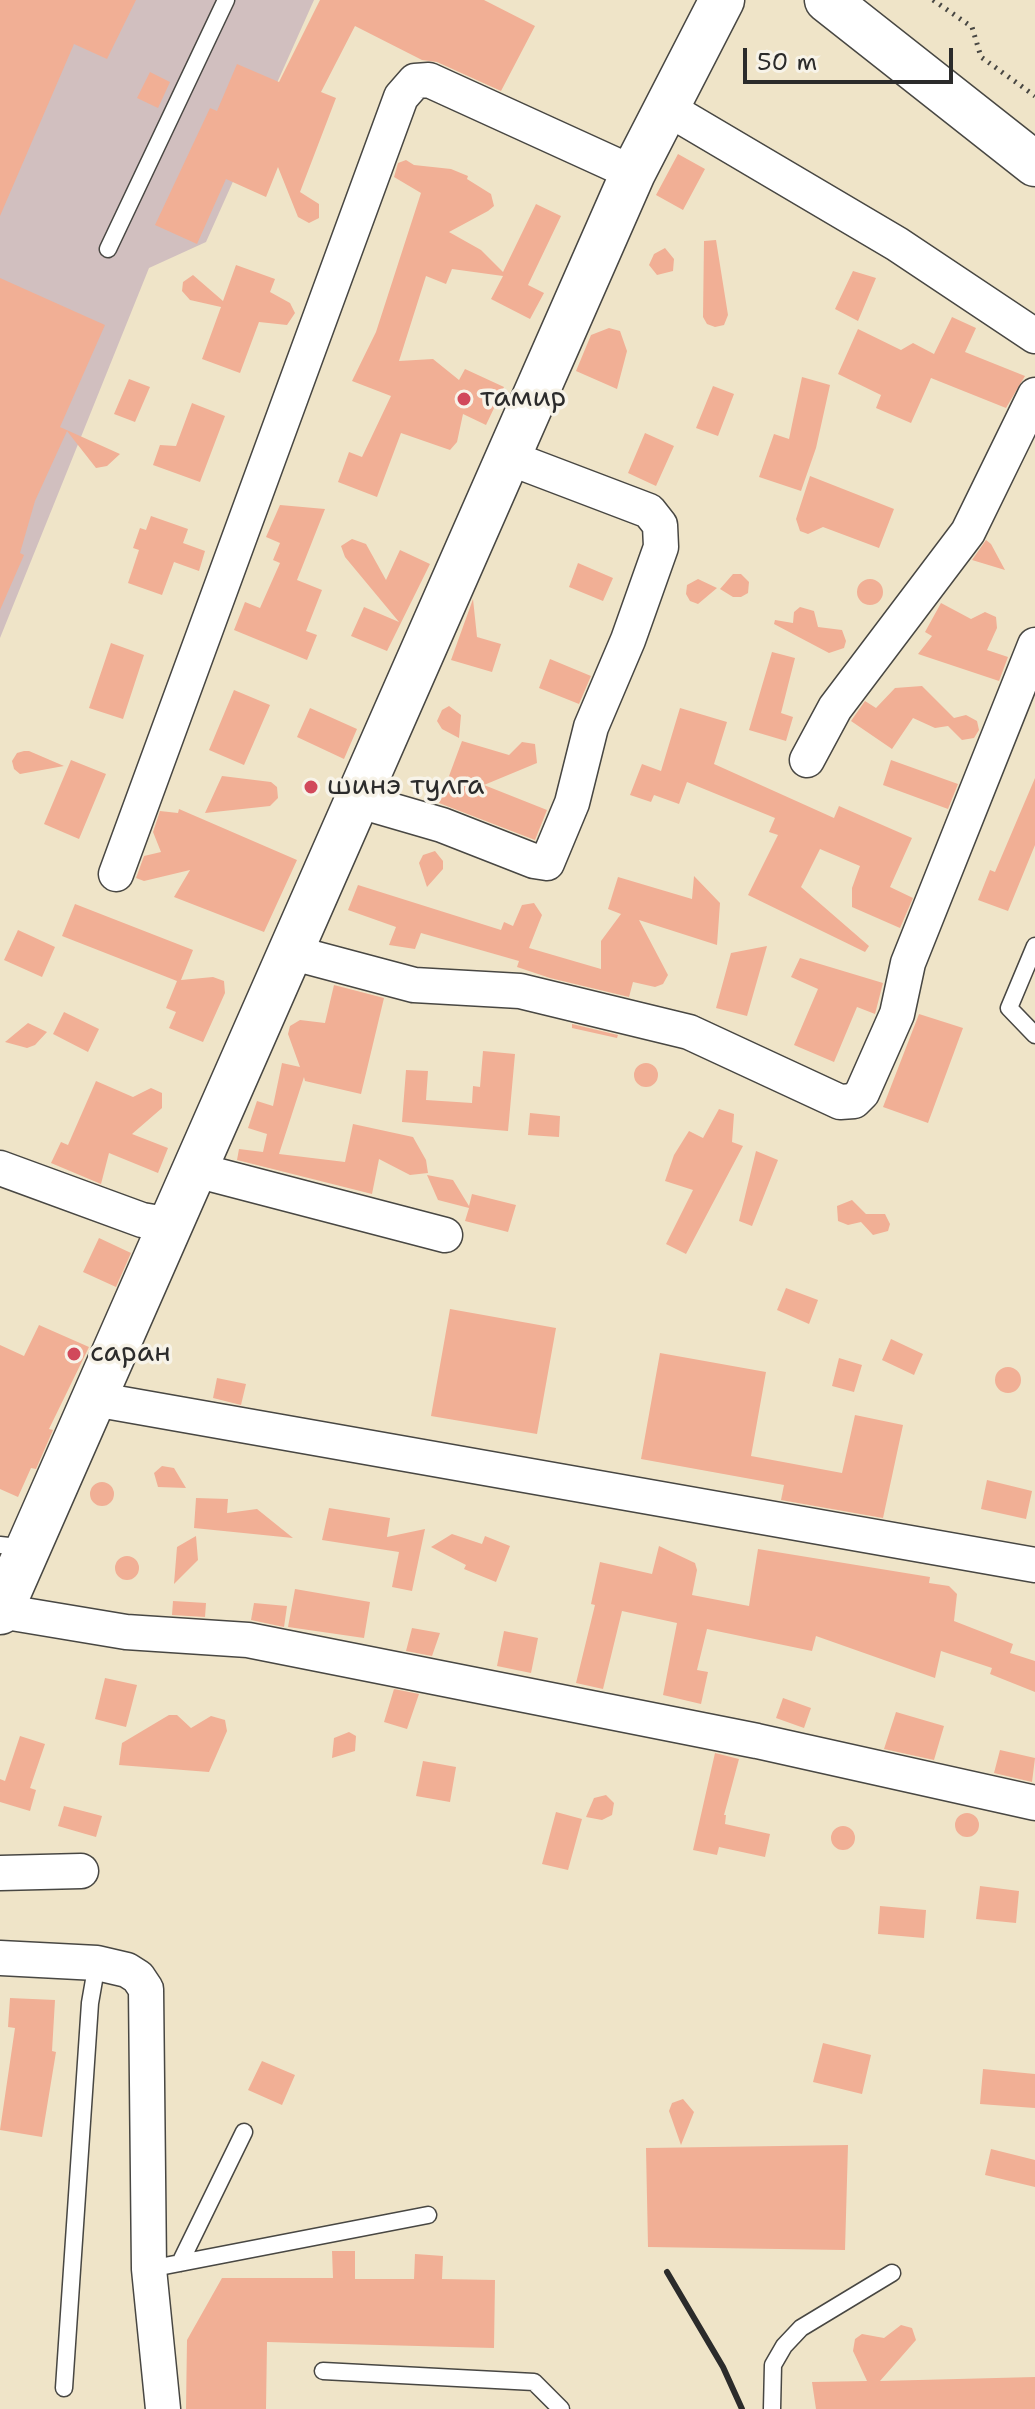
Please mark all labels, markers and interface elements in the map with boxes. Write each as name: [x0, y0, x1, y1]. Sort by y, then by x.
scale bar: [747, 32, 957, 82]
text: 50 m: [757, 46, 817, 78]
place label: тамир: [480, 382, 566, 416]
marker: тамир: [455, 390, 473, 408]
place label: шинэ тулга: [327, 770, 484, 804]
marker: шинэ тулга: [302, 778, 320, 796]
place label: саран: [90, 1337, 171, 1371]
marker: саран: [65, 1345, 83, 1363]

